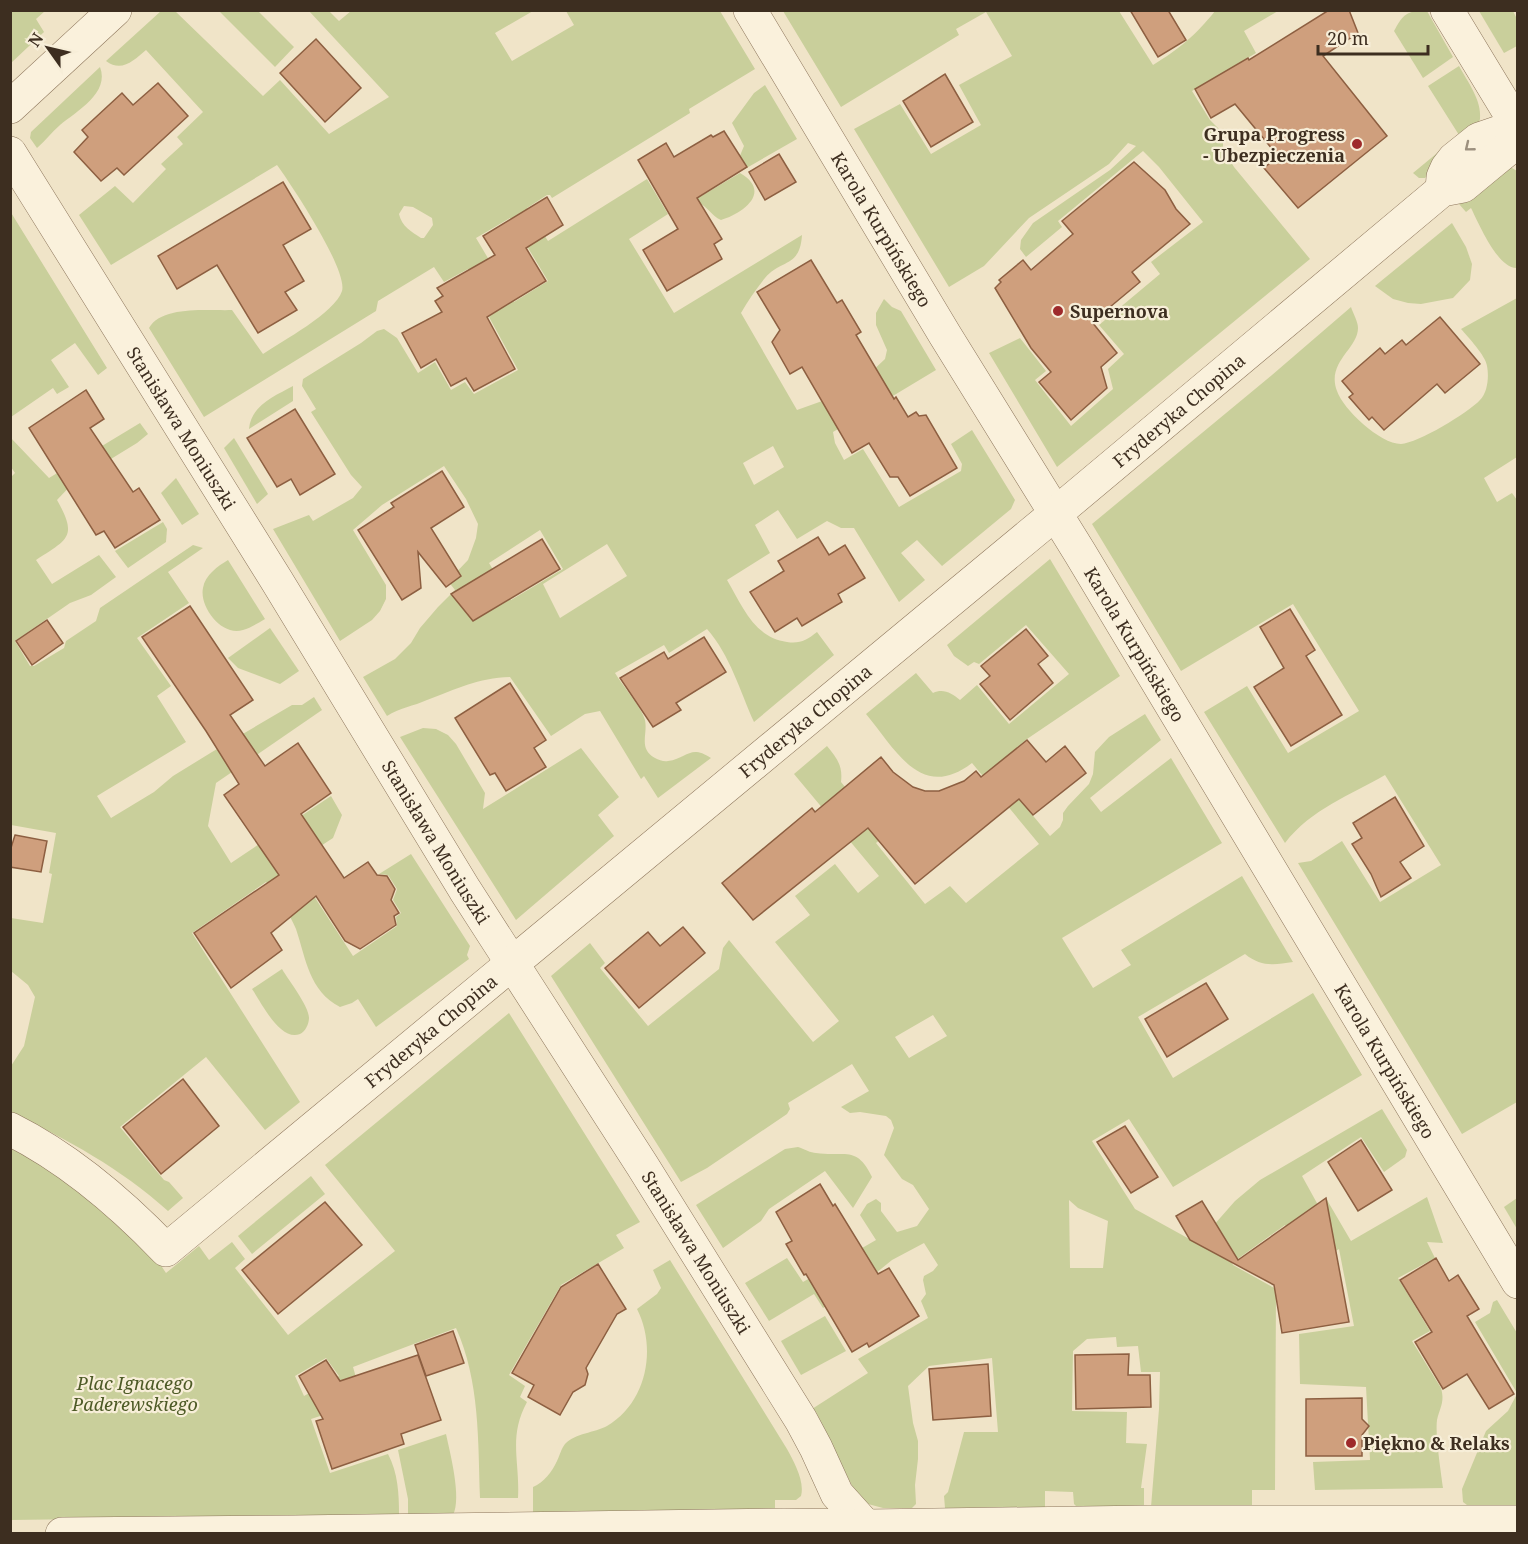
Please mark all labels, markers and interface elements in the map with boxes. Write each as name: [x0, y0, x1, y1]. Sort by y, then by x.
north arrow: [18, 18, 78, 78]
scale bar: [1318, 18, 1428, 56]
text: 20 m: [1327, 26, 1369, 50]
text: N: [23, 28, 48, 51]
place label: Grupa Progress - Ubezpieczenia: [1203, 122, 1345, 167]
marker: Grupa Progress - Ubezpieczenia: [1350, 137, 1364, 151]
one-way arrow: [1465, 140, 1476, 151]
street label: Karola Kurpińskiego: [826, 148, 937, 311]
place label: Supernova: [1070, 299, 1169, 323]
marker: Supernova: [1051, 304, 1065, 318]
street label: Stanisława Moniuszki: [122, 342, 242, 514]
street label: Fryderyka Chopina: [1108, 348, 1250, 473]
street label: Karola Kurpińskiego: [1079, 562, 1191, 726]
street label: Fryderyka Chopina: [734, 659, 876, 783]
street label: Stanisława Moniuszki: [377, 756, 496, 928]
street label: Fryderyka Chopina: [359, 969, 502, 1093]
street label: Karola Kurpińskiego: [1329, 979, 1441, 1143]
street label: Stanisława Moniuszki: [637, 1166, 756, 1339]
park label: Plac Ignacego Paderewskiego: [71, 1371, 198, 1416]
place label: Piękno & Relaks: [1363, 1431, 1510, 1455]
marker: Piękno & Relaks: [1344, 1436, 1358, 1450]

